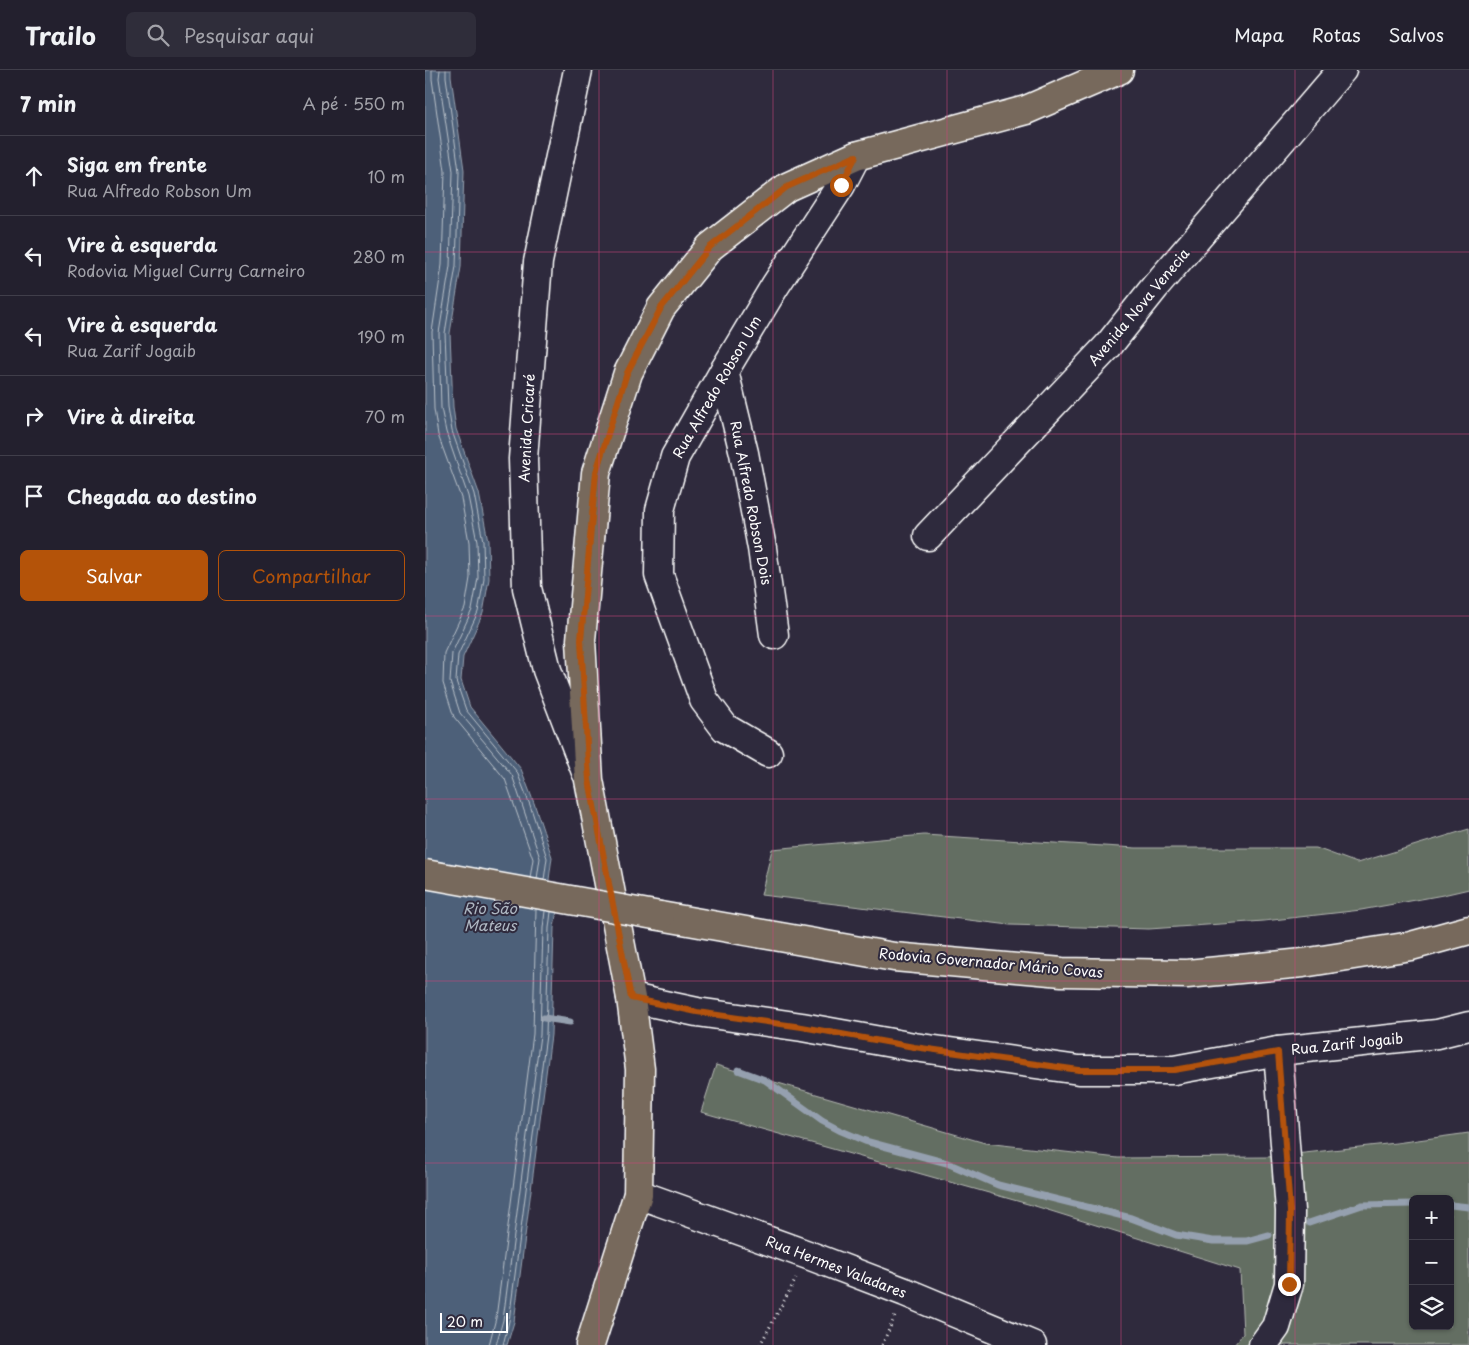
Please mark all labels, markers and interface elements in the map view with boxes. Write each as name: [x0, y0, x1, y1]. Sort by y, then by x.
search box: [126, 12, 476, 57]
text: Trailo: [25, 17, 96, 53]
icon: search: [144, 21, 172, 49]
text: Pesquisar aqui: [184, 21, 314, 49]
text: Mapa: [1234, 21, 1284, 48]
text: Rotas: [1312, 21, 1361, 48]
text: Salvos: [1389, 21, 1444, 48]
text: 7 min: [20, 87, 76, 119]
text: A pé · 550 m: [303, 91, 405, 115]
text: Siga em frente: [67, 150, 207, 178]
icon: ahead: [20, 162, 48, 190]
text: 10 m: [368, 164, 405, 188]
route start: [830, 174, 853, 197]
text: Rua Alfredo Robson Um: [67, 178, 252, 202]
text: Vire à esquerda: [67, 230, 218, 258]
icon: left: [20, 242, 48, 270]
street label: Avenida Nova Venecia: [1083, 243, 1194, 370]
text: 280 m: [353, 244, 405, 268]
text: Rodovia Miguel Curry Carneiro: [67, 258, 305, 282]
text: Vire à esquerda: [67, 310, 218, 338]
street label: Rua Alfredo Robson Um: [667, 311, 766, 462]
icon: left: [20, 322, 48, 350]
text: 190 m: [357, 324, 405, 348]
text: Rua Zarif Jogaib: [67, 338, 196, 362]
street label: Avenida Cricaré: [513, 373, 540, 483]
icon: right: [20, 402, 48, 430]
text: Vire à direita: [67, 402, 195, 430]
text: 70 m: [365, 404, 405, 428]
street label: Rua Alfredo Robson Dois: [725, 419, 778, 587]
icon: arrive: [20, 482, 48, 510]
text: Chegada ao destino: [67, 482, 257, 510]
button: Salvar: [20, 550, 208, 601]
button: Compartilhar: [218, 550, 405, 601]
water label: Rio São Mateus: [463, 896, 518, 936]
street label: Rodovia Governador Mário Covas: [878, 942, 1104, 983]
street label: Rua Zarif Jogaib: [1290, 1027, 1404, 1060]
map controls: [1409, 1195, 1454, 1330]
button: +: [1409, 1195, 1454, 1240]
street label: Rua Hermes Valadares: [763, 1230, 910, 1303]
button: −: [1409, 1240, 1454, 1285]
route end: [1278, 1273, 1301, 1296]
button: layers: [1409, 1285, 1454, 1330]
scale bar: [440, 1310, 507, 1333]
text: 20 m: [447, 1311, 483, 1332]

